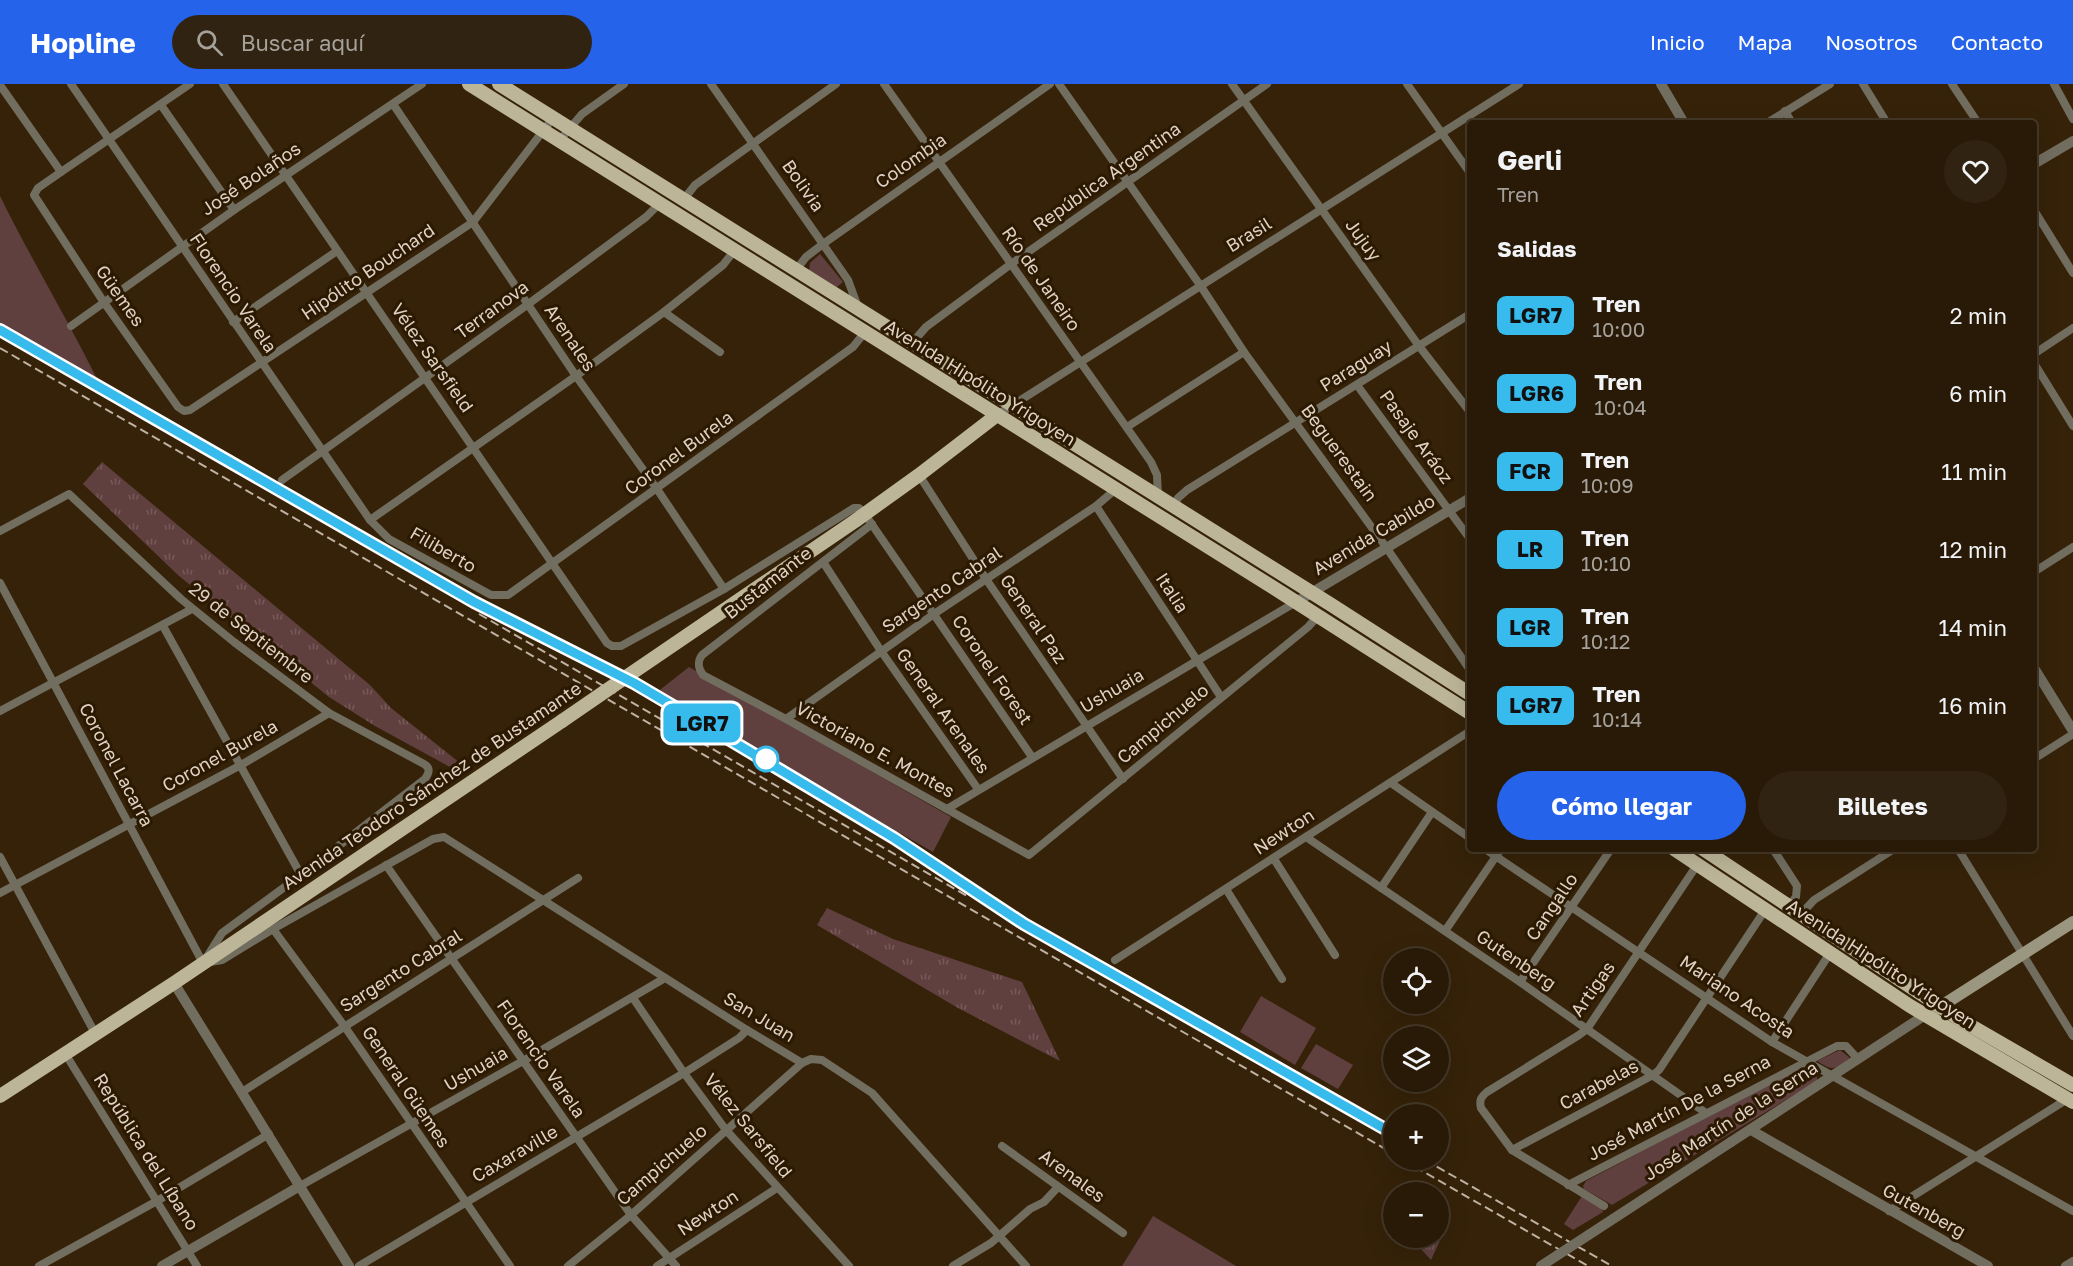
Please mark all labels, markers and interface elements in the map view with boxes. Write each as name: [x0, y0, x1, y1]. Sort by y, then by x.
search box: [172, 15, 592, 69]
text: Hopline: [30, 26, 136, 59]
icon: search: [193, 26, 226, 59]
text: Buscar aquí: [241, 29, 364, 56]
text: Inicio: [1650, 29, 1705, 55]
text: Mapa: [1738, 29, 1792, 55]
text: Nosotros: [1825, 29, 1918, 55]
text: Contacto: [1951, 29, 2043, 55]
street label: República Argentina: [1028, 117, 1184, 235]
street label: Colombia: [871, 128, 950, 193]
street label: José Bolaños: [196, 137, 304, 220]
button: heart: [1944, 140, 2007, 203]
text: Gerli: [1497, 143, 1562, 176]
street label: Bolivia: [778, 155, 830, 216]
text: Tren: [1497, 182, 1539, 206]
street label: Brasil: [1222, 212, 1275, 257]
street label: Jujuy: [1341, 214, 1386, 265]
street label: Hipólito Bouchard: [297, 218, 438, 324]
street label: Río de Janeiro: [998, 222, 1086, 335]
street label: Florencio Varela: [186, 228, 282, 357]
text: Salidas: [1497, 235, 1577, 262]
street label: Güemes: [92, 260, 150, 330]
street label: Terranova: [450, 275, 532, 343]
text: Tren: [1592, 290, 1640, 317]
street label: Vélez Sarsfield: [387, 299, 478, 416]
street label: Arenales: [540, 300, 601, 375]
text: LGR7: [1509, 302, 1562, 328]
text: 2 min: [1950, 302, 2007, 329]
street label: Avenida Hipólito Yrigoyen: [881, 314, 1080, 450]
text: 10:00: [1592, 317, 1645, 341]
street label: Paraguay: [1315, 334, 1395, 396]
text: Tren: [1594, 368, 1642, 395]
text: LGR6: [1509, 380, 1564, 406]
text: 6 min: [1949, 380, 2007, 407]
street label: Pasaje Aráoz: [1375, 385, 1458, 488]
text: 10:04: [1594, 395, 1647, 419]
street label: Beguerestain: [1297, 399, 1383, 505]
street label: Coronel Burela: [620, 405, 737, 499]
text: Tren: [1581, 446, 1629, 473]
text: FCR: [1509, 458, 1551, 484]
text: 11 min: [1941, 458, 2007, 485]
text: 10:09: [1581, 473, 1634, 497]
street label: Avenida Cabildo: [1308, 489, 1439, 579]
street label: Filiberto: [406, 521, 481, 577]
text: Tren: [1581, 524, 1629, 551]
text: LR: [1517, 536, 1543, 562]
text: 12 min: [1939, 536, 2007, 563]
street label: Bustamante: [719, 541, 815, 623]
street label: Sargento Cabral: [877, 541, 1006, 637]
text: 10:10: [1581, 551, 1631, 575]
street label: Italia: [1152, 568, 1194, 617]
street label: General Paz: [996, 570, 1072, 667]
street label: 29 de Septiembre: [185, 577, 318, 688]
text: Tren: [1581, 602, 1629, 629]
street label: Coronel Forest: [948, 610, 1038, 729]
text: LGR: [1509, 614, 1551, 640]
text: 14 min: [1939, 614, 2007, 641]
text: 10:12: [1581, 629, 1630, 653]
street label: General Arenales: [892, 643, 995, 777]
street label: Ushuaia: [1076, 663, 1147, 717]
street label: Avenida Teodoro Sánchez de Bustamante: [278, 677, 585, 894]
street label: Campichuelo: [1112, 679, 1213, 768]
text: Tren: [1592, 680, 1640, 707]
text: LGR7: [1509, 692, 1562, 718]
text: 16 min: [1939, 692, 2007, 719]
street label: Victoriano E. Montes: [792, 696, 959, 802]
street label: Coronel Lacarra: [75, 699, 159, 830]
line badge: LGR7: [660, 704, 744, 742]
text: 10:14: [1592, 707, 1642, 731]
text: LGR7: [675, 710, 729, 736]
street label: Coronel Burela: [158, 714, 281, 796]
unlabelled marker: [753, 746, 779, 772]
button: Cómo llegar: [1497, 771, 1746, 840]
button: Billetes: [1758, 771, 2007, 840]
street label: Newton: [1249, 803, 1318, 859]
street label: Cangallo: [1521, 868, 1582, 944]
street label: Avenida Hipólito Yrigoyen: [1783, 894, 1980, 1033]
street label: Sargento Cabral: [335, 924, 466, 1016]
street label: Gutenberg: [1472, 924, 1561, 994]
map controls: [1383, 948, 1449, 1248]
button: locate: [1383, 948, 1449, 1014]
street label: Mariano Acosta: [1676, 950, 1799, 1043]
street label: Artigas: [1565, 957, 1619, 1020]
street label: San Juan: [720, 986, 799, 1046]
street label: Florencio Varela: [493, 995, 591, 1122]
street label: General Güemes: [358, 1021, 456, 1151]
button: layers: [1383, 1026, 1449, 1092]
street label: Ushuaia: [440, 1041, 511, 1095]
street label: José Martín De la Serna: [1583, 1049, 1774, 1165]
street label: Carabelas: [1555, 1054, 1642, 1114]
street label: José Martín de la Serna: [1640, 1056, 1821, 1185]
street label: República del Líbano: [90, 1069, 204, 1234]
street label: Vélez Sarsfield: [700, 1069, 798, 1182]
button: +: [1383, 1104, 1449, 1170]
street label: Campichuelo: [612, 1119, 711, 1210]
street label: Caxaraville: [468, 1120, 561, 1187]
street label: Arenales: [1035, 1144, 1110, 1206]
street label: Gutenberg: [1879, 1178, 1970, 1242]
button: −: [1383, 1182, 1449, 1248]
street label: Newton: [673, 1184, 742, 1240]

